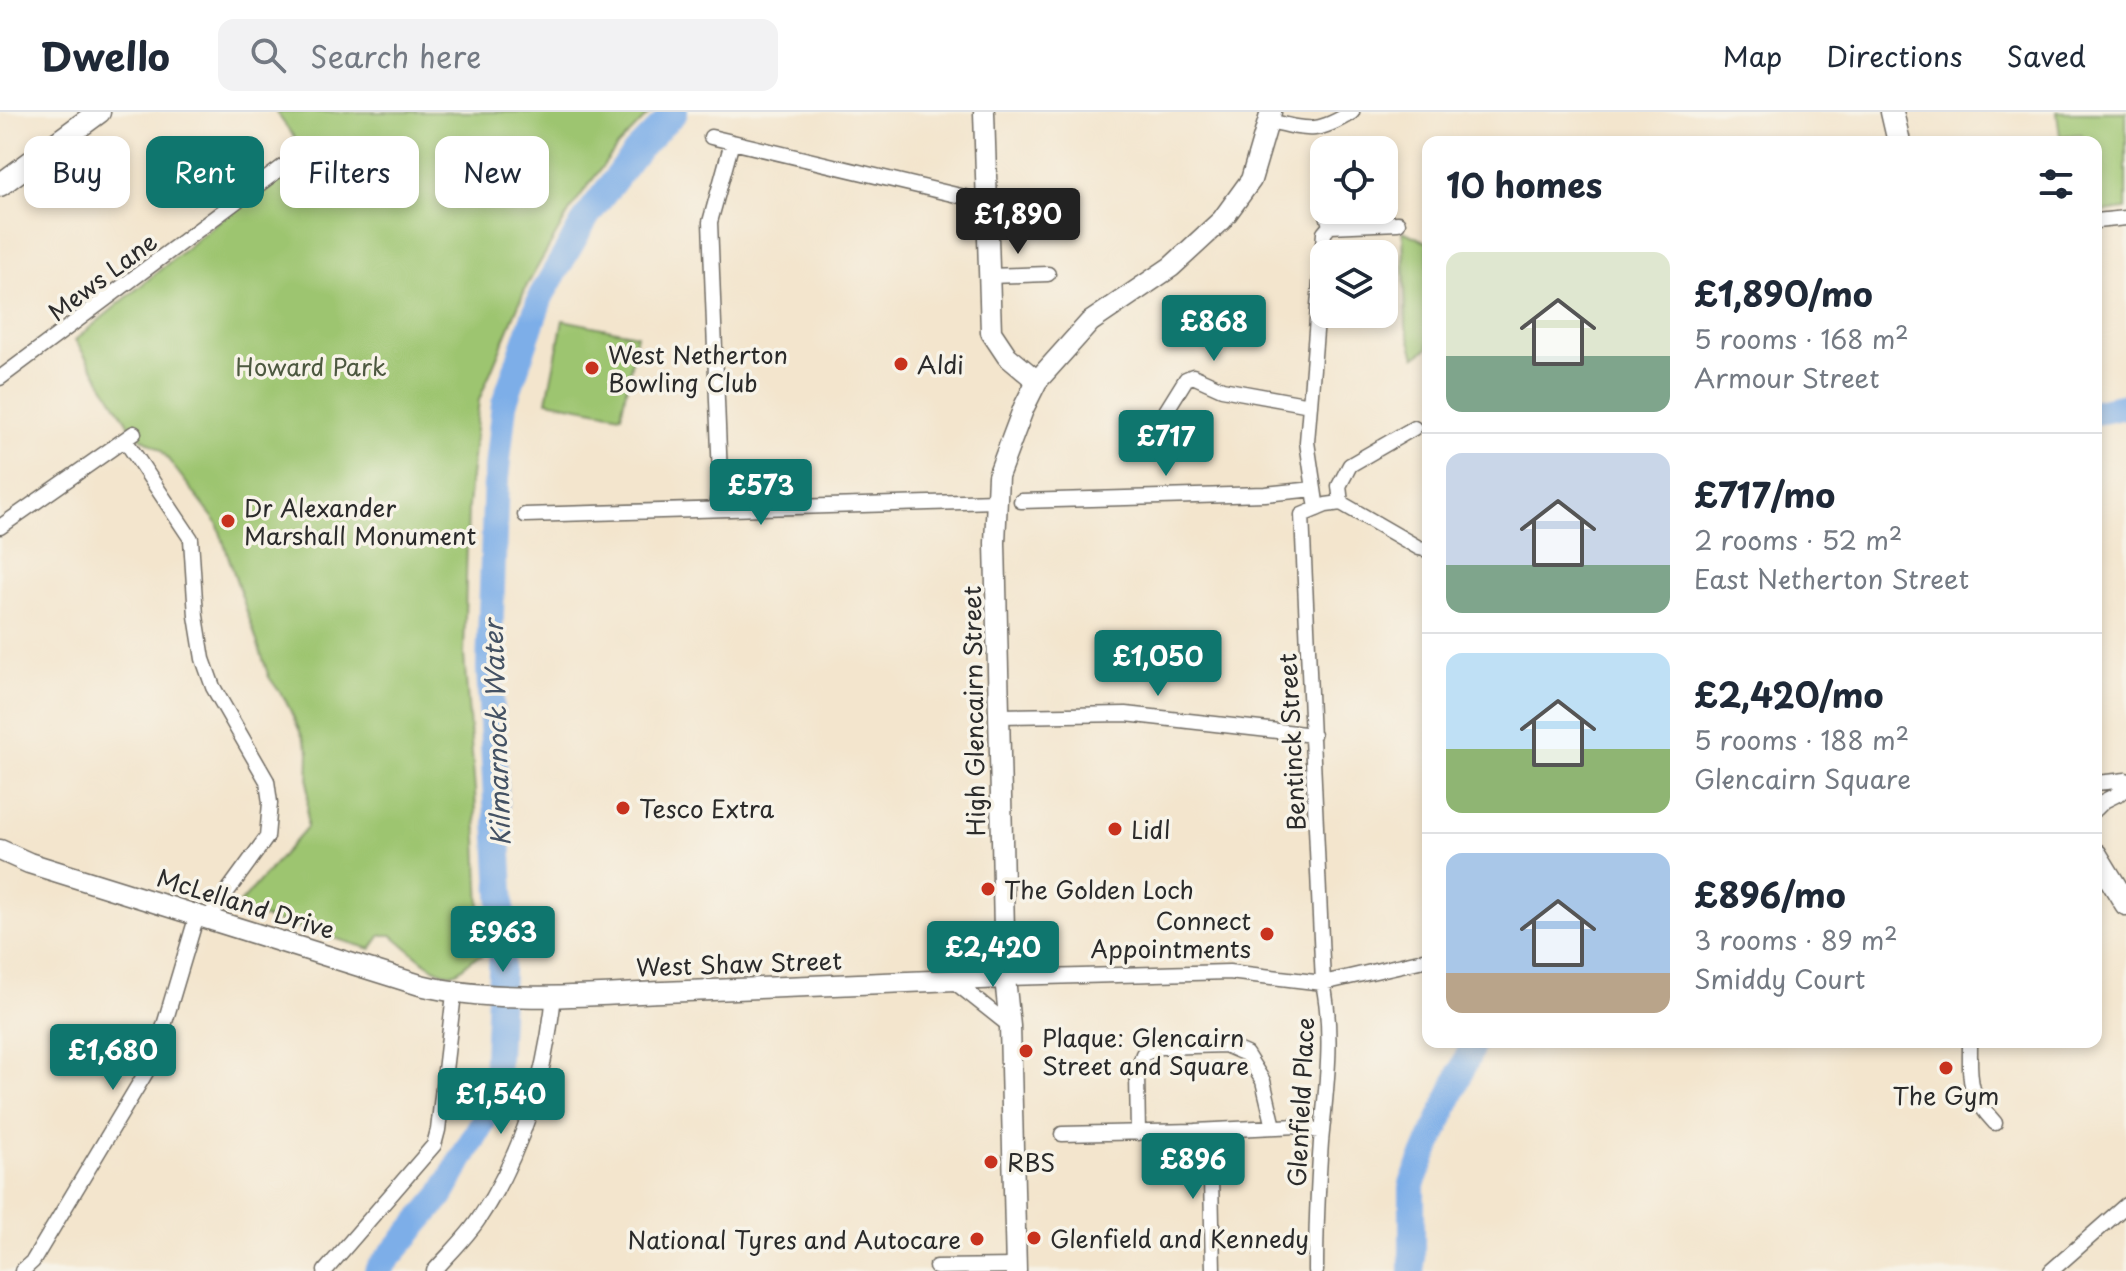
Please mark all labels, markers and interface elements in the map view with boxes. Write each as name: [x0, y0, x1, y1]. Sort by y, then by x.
search box: [218, 19, 778, 91]
text: Dwello: [40, 27, 170, 84]
icon: search: [246, 33, 290, 77]
text: Search here: [310, 33, 481, 78]
text: Map: [1723, 34, 1782, 77]
text: Directions: [1826, 34, 1963, 77]
text: Saved: [2007, 34, 2086, 77]
chip: Buy: [24, 136, 130, 208]
chip: Rent: [146, 136, 264, 208]
chip: Filters: [280, 136, 419, 208]
chip: New: [435, 136, 549, 208]
map controls: [1310, 136, 1398, 328]
button: locate: [1310, 136, 1398, 224]
text: 10 homes: [1446, 158, 1602, 210]
icon: filters: [2034, 162, 2078, 206]
pin: £1,890: [953, 188, 1083, 256]
text: £1,890: [974, 194, 1062, 233]
street label: Mews Lane: [40, 223, 164, 329]
button: layers: [1310, 240, 1398, 328]
text: £1,890/mo: [1694, 267, 1873, 319]
icon: home: [1510, 284, 1606, 380]
pin: £868: [1167, 295, 1261, 363]
text: £868: [1180, 301, 1248, 340]
text: 5 rooms · 168 m²: [1694, 319, 1909, 358]
place label: West Netherton Bowling Club: [608, 336, 788, 400]
place label: Aldi: [917, 346, 964, 382]
park label: Howard Park: [235, 348, 387, 384]
marker: Aldi: [892, 355, 910, 373]
text: Armour Street: [1694, 358, 1879, 397]
marker: West Netherton Bowling Club: [583, 359, 601, 377]
pin: £717: [1119, 410, 1213, 478]
text: £717: [1137, 416, 1195, 455]
pin: £573: [714, 459, 808, 527]
text: £573: [728, 465, 794, 504]
text: £717/mo: [1694, 468, 1835, 520]
icon: home: [1510, 485, 1606, 581]
place label: Dr Alexander Marshall Monument: [244, 489, 476, 553]
marker: Dr Alexander Marshall Monument: [219, 512, 237, 530]
text: 2 rooms · 52 m²: [1694, 520, 1902, 559]
text: East Netherton Street: [1694, 559, 1969, 598]
street label: High Glencairn Street: [953, 585, 993, 837]
water label: Kilmarnock Water: [472, 615, 519, 847]
pin: £1,050: [1093, 630, 1223, 698]
text: £1,050: [1112, 636, 1204, 675]
street label: Bentinck Street: [1268, 652, 1314, 832]
text: £2,420/mo: [1694, 668, 1883, 720]
icon: home: [1510, 685, 1606, 781]
text: 5 rooms · 188 m²: [1694, 720, 1909, 759]
text: Glencairn Square: [1694, 759, 1911, 798]
place label: Tesco Extra: [639, 790, 774, 826]
marker: Tesco Extra: [614, 799, 632, 817]
place label: Lidl: [1131, 811, 1171, 847]
marker: Lidl: [1106, 820, 1124, 838]
street label: McLelland Drive: [153, 859, 339, 947]
text: £896/mo: [1694, 868, 1846, 920]
place label: The Golden Loch: [1004, 871, 1194, 907]
marker: The Golden Loch: [979, 880, 997, 898]
icon: home: [1510, 885, 1606, 981]
place label: Connect Appointments: [1091, 902, 1251, 966]
pin: £963: [456, 906, 550, 974]
text: £963: [469, 912, 537, 951]
text: 3 rooms · 89 m²: [1694, 920, 1898, 959]
pin: £2,420: [928, 921, 1058, 989]
marker: Connect Appointments: [1258, 925, 1276, 943]
text: £2,420: [945, 927, 1041, 966]
street label: West Shaw Street: [635, 941, 843, 985]
text: Smiddy Court: [1694, 959, 1865, 998]
street label: Glenfield Place: [1278, 1016, 1322, 1188]
place label: Plaque: Glencairn Street and Square: [1042, 1019, 1249, 1083]
pin: £1,680: [48, 1024, 178, 1092]
text: £1,680: [68, 1030, 158, 1069]
marker: Plaque: Glencairn Street and Square: [1017, 1042, 1035, 1060]
marker: The Gym: [1937, 1059, 1955, 1077]
pin: £1,540: [436, 1068, 566, 1136]
text: £1,540: [456, 1074, 546, 1113]
place label: The Gym: [1893, 1077, 1999, 1113]
pin: £896: [1146, 1133, 1240, 1201]
text: £896: [1160, 1139, 1226, 1178]
place label: RBS: [1007, 1144, 1055, 1180]
marker: RBS: [982, 1153, 1000, 1171]
place label: Glenfield and Kennedy: [1050, 1220, 1309, 1256]
place label: National Tyres and Autocare: [627, 1221, 961, 1257]
marker: Glenfield and Kennedy: [1025, 1229, 1043, 1247]
marker: National Tyres and Autocare: [968, 1230, 986, 1248]

